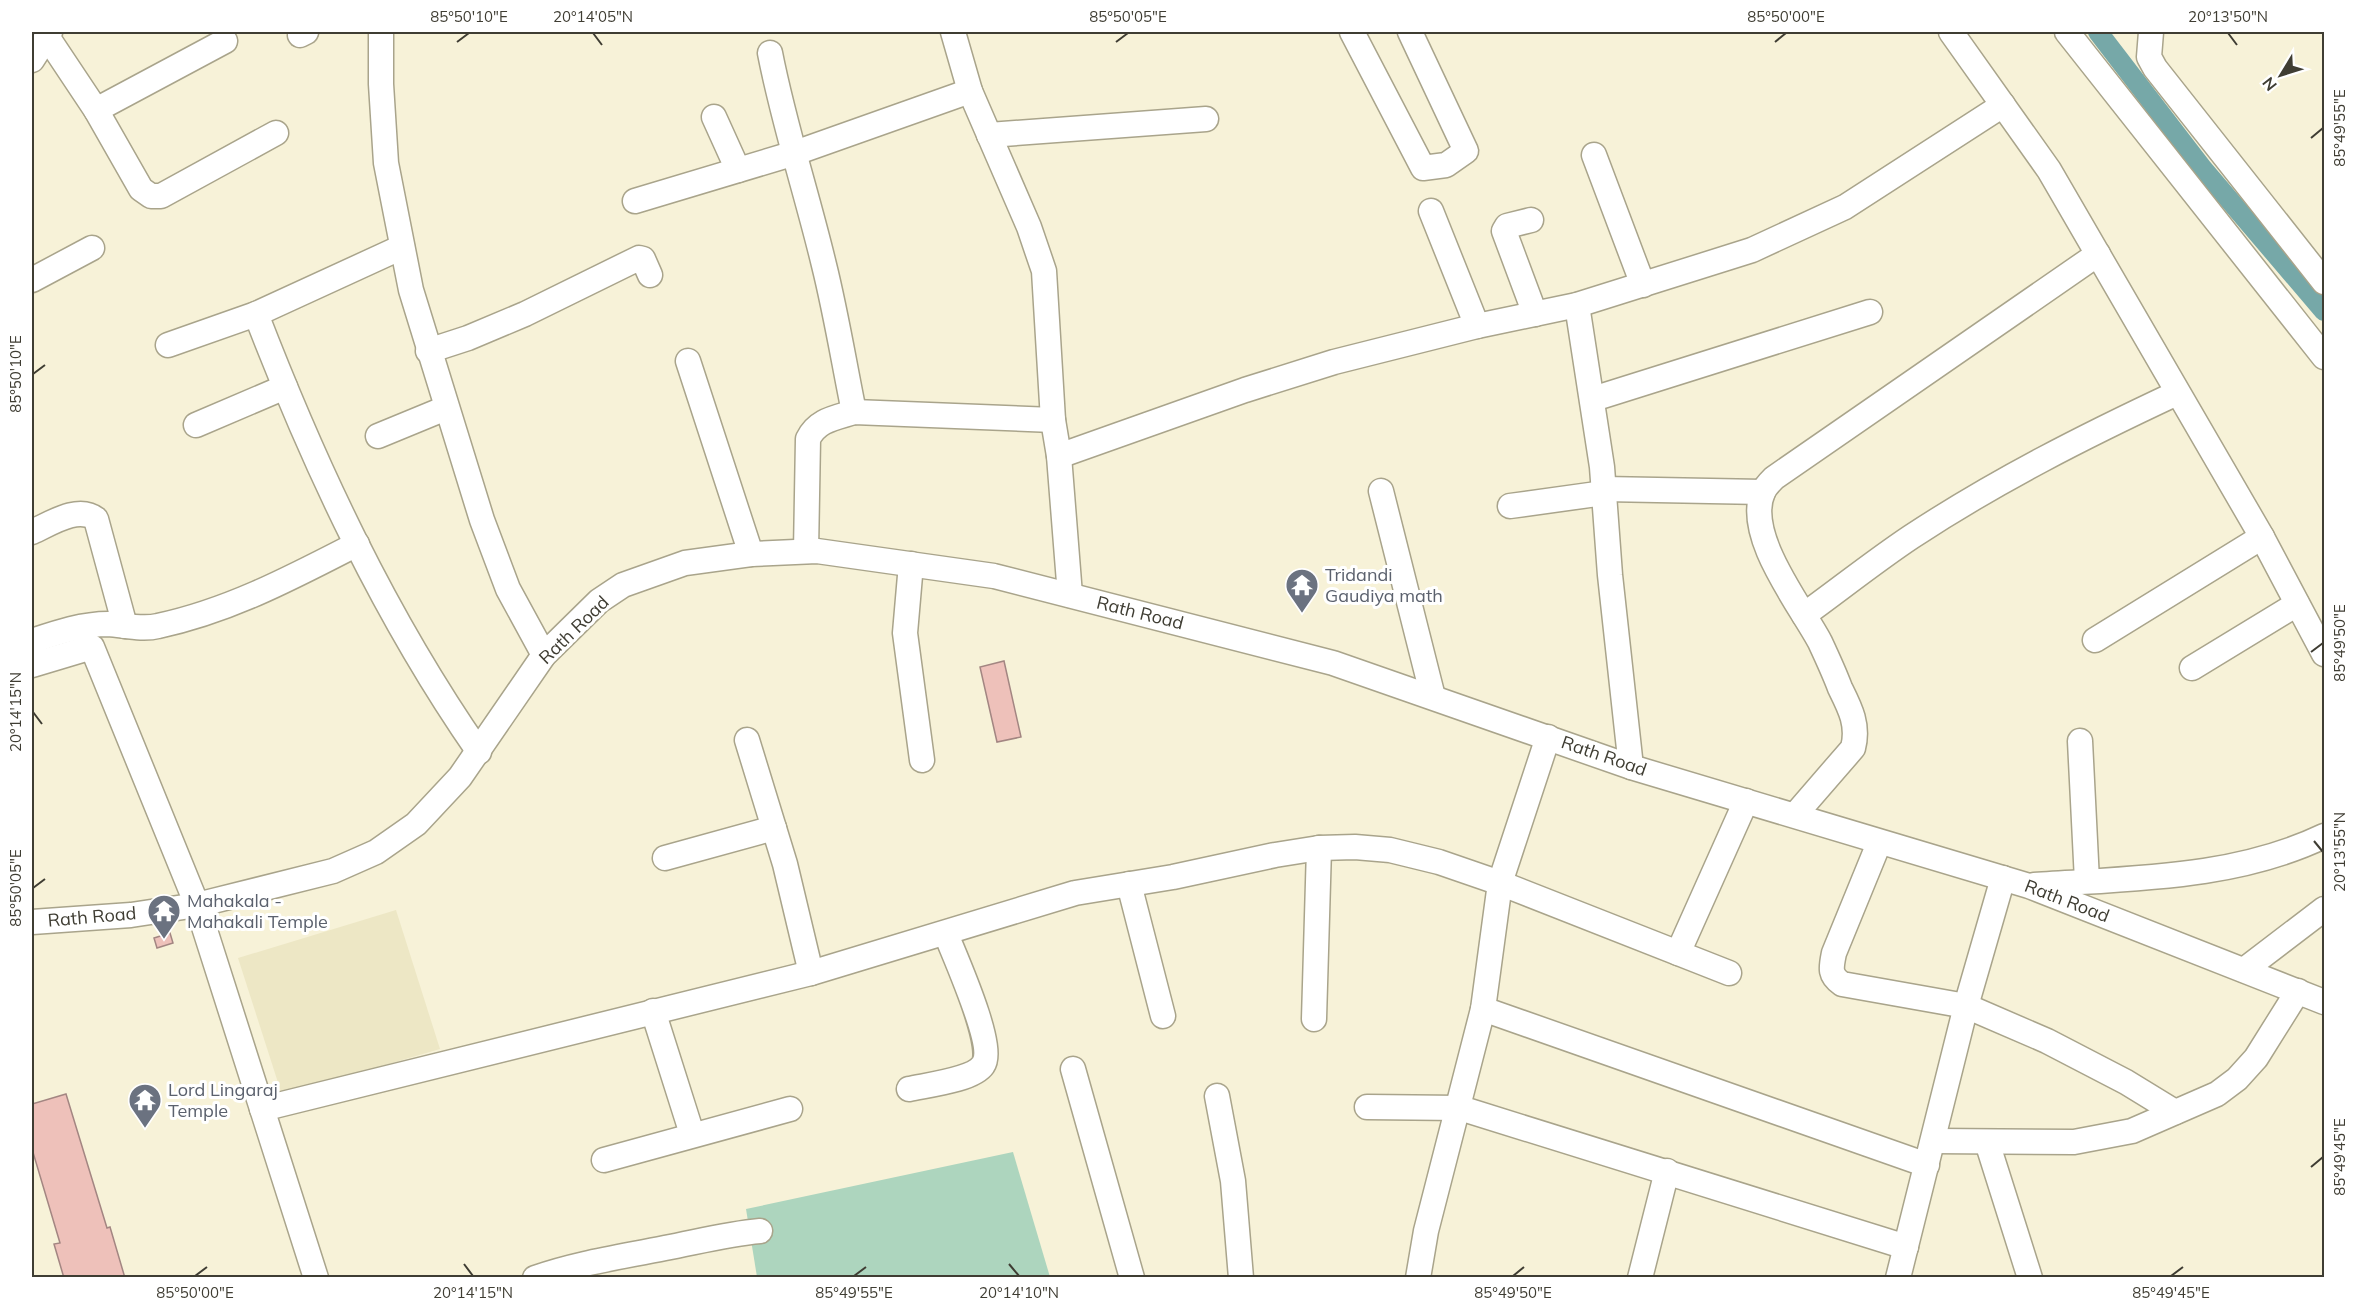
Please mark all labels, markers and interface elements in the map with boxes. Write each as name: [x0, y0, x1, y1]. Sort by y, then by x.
text: 85°50'10"E: [430, 7, 508, 26]
text: 20°14'05"N: [553, 7, 633, 26]
text: 85°50'05"E: [1089, 7, 1167, 26]
text: 85°50'00"E: [1747, 7, 1825, 26]
text: 20°13'50"N: [2188, 7, 2268, 26]
north arrow: [2251, 45, 2311, 105]
text: N: [2258, 73, 2281, 95]
text: 85°49'55"E: [2330, 89, 2349, 167]
text: 85°50'10"E: [6, 335, 25, 413]
place label: Tridandi Gaudiya math: [1325, 563, 1443, 607]
temple icon: Tridandi Gaudiya math: [1284, 567, 1320, 614]
street label: Rath Road: [534, 590, 614, 669]
street label: Rath Road: [1094, 591, 1186, 634]
text: 85°49'50"E: [2330, 604, 2349, 682]
text: 20°14'15"N: [6, 672, 25, 752]
street label: Rath Road: [1558, 730, 1650, 781]
text: 20°13'55"N: [2330, 812, 2349, 892]
text: 85°50'05"E: [6, 849, 25, 927]
street label: Rath Road: [2022, 874, 2113, 927]
place label: Mahakala - Mahakali Temple: [187, 889, 328, 933]
temple icon: Mahakala - Mahakali Temple: [146, 893, 182, 940]
street label: Rath Road: [47, 901, 137, 932]
place label: Lord Lingaraj Temple: [168, 1078, 278, 1122]
temple icon: Lord Lingaraj Temple: [127, 1082, 163, 1129]
text: 85°49'45"E: [2330, 1118, 2349, 1196]
text: 85°50'00"E: [156, 1283, 234, 1302]
text: 20°14'15"N: [433, 1283, 513, 1302]
text: 85°49'55"E: [815, 1283, 893, 1302]
text: 20°14'10"N: [979, 1283, 1059, 1302]
text: 85°49'50"E: [1474, 1283, 1552, 1302]
text: 85°49'45"E: [2132, 1283, 2210, 1302]

